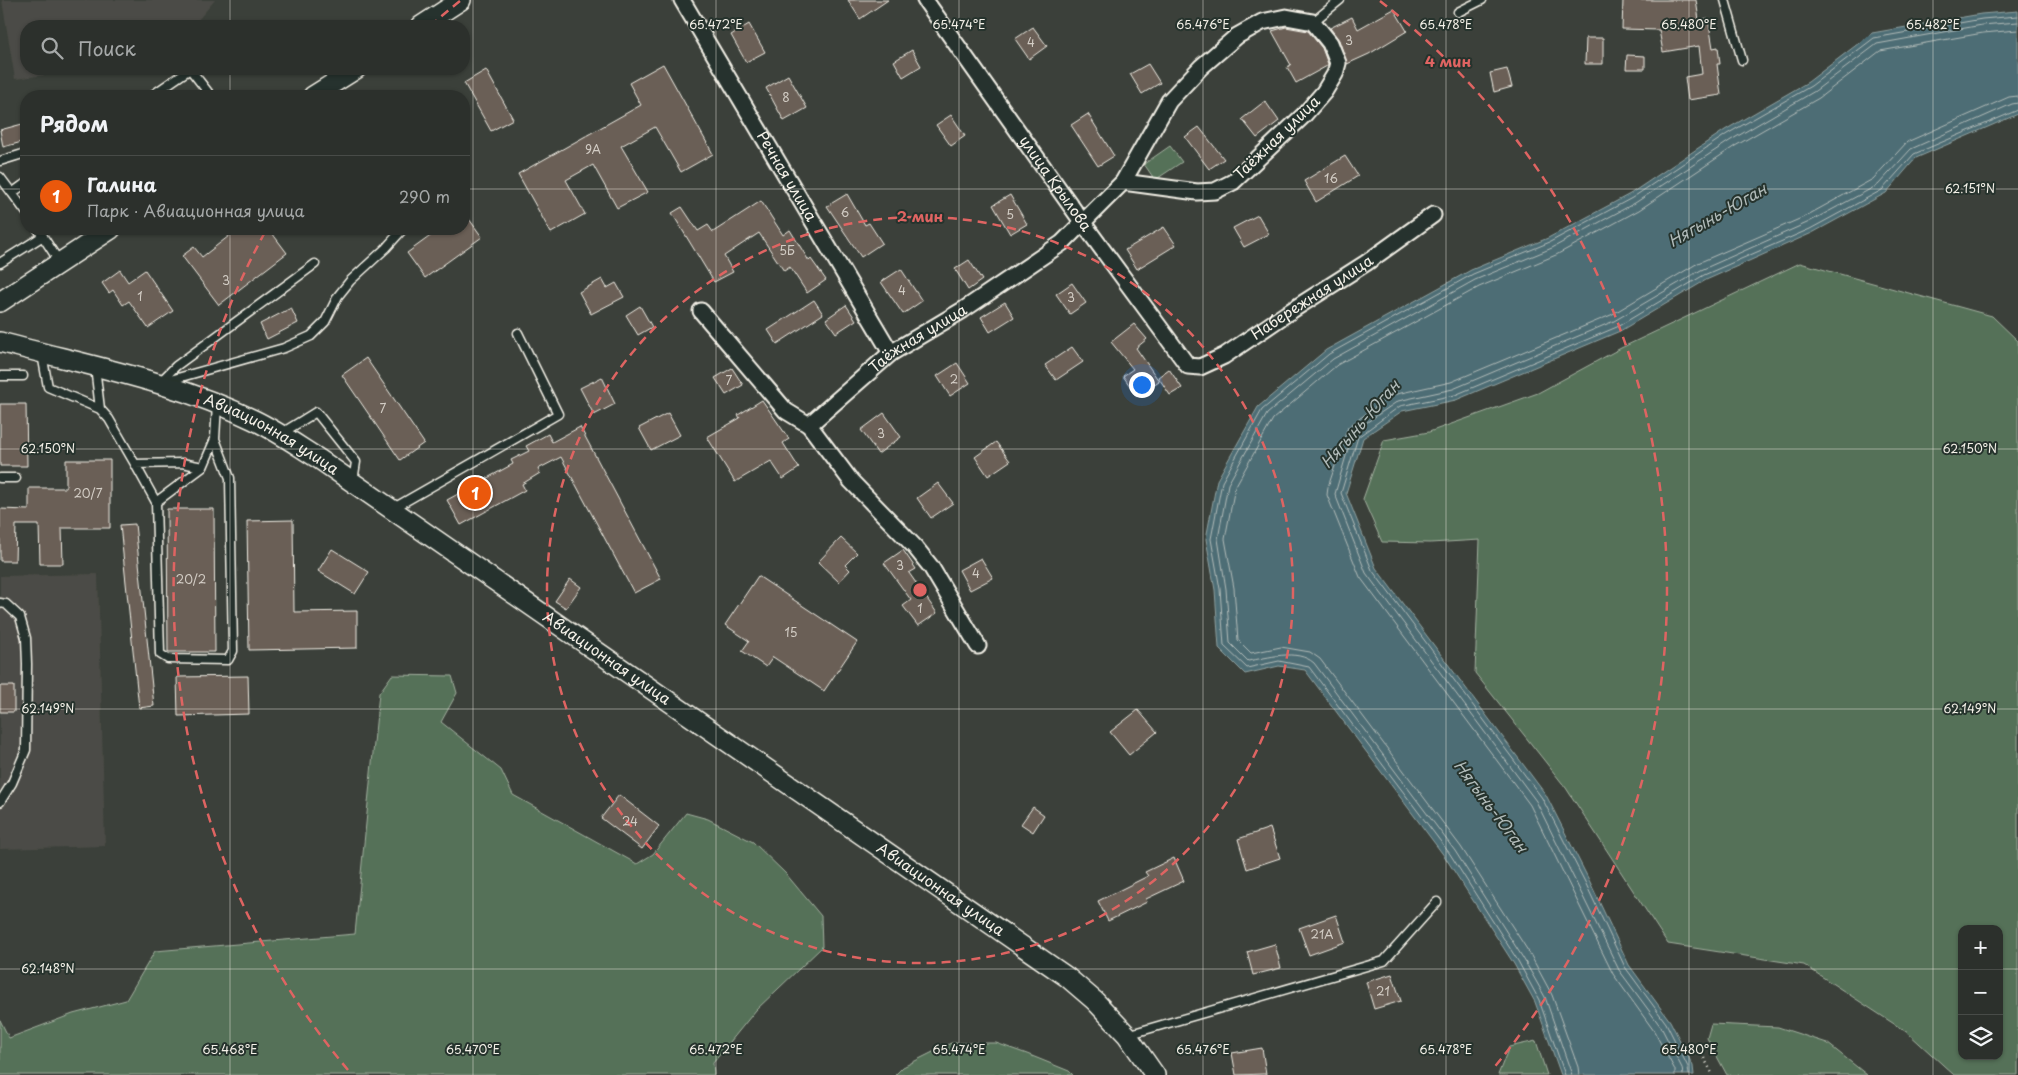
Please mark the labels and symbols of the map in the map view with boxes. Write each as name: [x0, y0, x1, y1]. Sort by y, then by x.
text: 65.472°E: [689, 15, 743, 33]
text: 65.474°E: [932, 15, 986, 33]
text: 65.476°E: [1176, 15, 1230, 33]
text: 65.478°E: [1420, 15, 1472, 33]
text: 65.480°E: [1661, 15, 1717, 33]
text: 65.482°E: [1906, 15, 1960, 33]
house number: 3: [1345, 31, 1353, 49]
house number: 4: [1027, 33, 1035, 51]
text: 4 мин: [1425, 49, 1471, 72]
house number: 8: [782, 88, 790, 106]
street label: Таёжная улица: [1227, 89, 1325, 184]
street label: Речная улица: [752, 126, 824, 226]
street label: улица Крылова: [1014, 130, 1099, 236]
house number: 9А: [585, 140, 601, 158]
house number: 16: [1324, 169, 1338, 187]
water label: Нягынь-Юган: [1663, 176, 1771, 252]
text: 62.151°N: [1945, 179, 1995, 197]
house number: 6: [841, 203, 849, 221]
text: 2 мин: [897, 204, 944, 227]
house number: 5: [1006, 205, 1014, 223]
house number: 5Б: [779, 241, 795, 259]
street label: Набережная улица: [1246, 248, 1378, 345]
house number: 3: [222, 271, 230, 289]
house number: 4: [898, 281, 906, 299]
house number: 1: [137, 287, 143, 305]
house number: 3: [1067, 288, 1075, 306]
street label: Таёжная улица: [863, 297, 971, 378]
house number: 2: [950, 370, 958, 388]
house number: 7: [726, 371, 733, 389]
your location: [1129, 372, 1155, 398]
water label: Нягынь-Юган: [1314, 373, 1405, 473]
street label: Авиационная улица: [201, 387, 345, 480]
house number: 7: [380, 399, 387, 417]
house number: 3: [877, 424, 885, 442]
text: 62.150°N: [21, 439, 75, 457]
text: 62.150°N: [1943, 439, 1997, 457]
pin: 1: [459, 474, 491, 512]
house number: 20/7: [73, 484, 103, 502]
house number: 3: [896, 556, 904, 574]
house number: 4: [972, 564, 980, 582]
house number: 20/2: [176, 570, 206, 588]
centre of rings: [911, 581, 929, 599]
house number: 1: [917, 599, 923, 617]
street label: Авиационная улица: [539, 605, 677, 710]
house number: 15: [784, 623, 798, 641]
text: 62.149°N: [21, 699, 75, 717]
text: 62.149°N: [1943, 699, 1997, 717]
water label: Нягынь-Юган: [1449, 754, 1535, 858]
house number: 24: [622, 812, 638, 830]
street label: Авиационная улица: [873, 836, 1011, 941]
house number: 21А: [1310, 925, 1334, 943]
text: 62.148°N: [21, 959, 75, 977]
house number: 21: [1376, 982, 1390, 1000]
text: 65.468°E: [202, 1040, 258, 1058]
text: 65.470°E: [446, 1040, 500, 1058]
text: 65.472°E: [689, 1040, 743, 1058]
text: 65.474°E: [932, 1040, 986, 1058]
text: 65.476°E: [1176, 1040, 1230, 1058]
text: 65.478°E: [1420, 1040, 1472, 1058]
text: 65.480°E: [1661, 1040, 1717, 1058]

